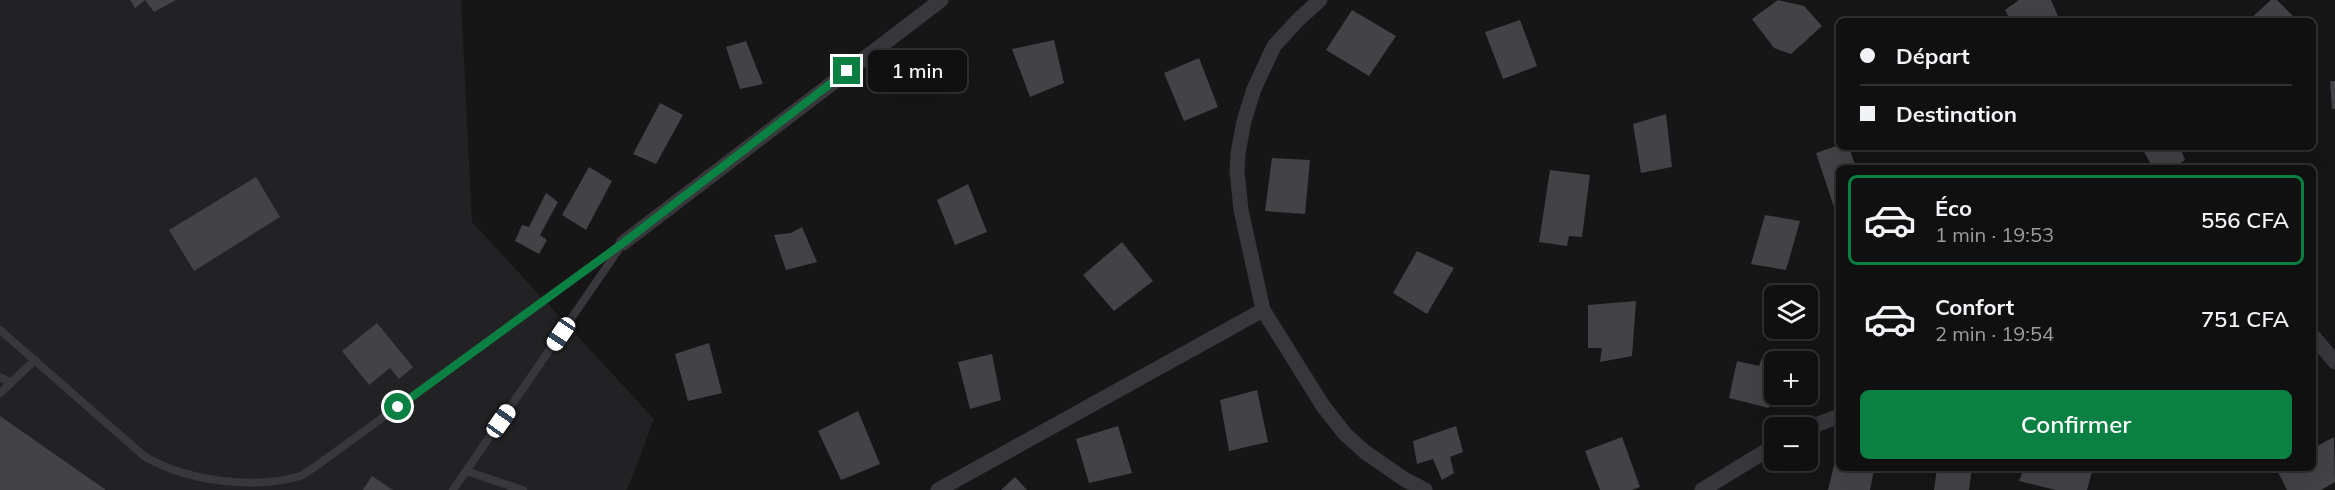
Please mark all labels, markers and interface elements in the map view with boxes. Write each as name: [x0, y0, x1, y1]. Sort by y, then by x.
text: Départ: [1896, 42, 1970, 70]
callout: 1 min: [868, 50, 967, 92]
route end: [833, 57, 860, 84]
text: 1 min: [892, 58, 943, 83]
text: Destination: [1896, 100, 2017, 128]
icon: car: [1863, 193, 1917, 247]
text: Éco: [1935, 194, 1972, 222]
text: 556 CFA: [2201, 206, 2289, 234]
text: 1 min · 19:53: [1935, 222, 2054, 247]
map controls: [1764, 285, 1818, 471]
button: layers: [1764, 285, 1818, 339]
icon: car: [1863, 292, 1917, 346]
text: Confort: [1935, 293, 2014, 321]
text: 751 CFA: [2201, 305, 2289, 333]
car: [543, 314, 579, 354]
text: 2 min · 19:54: [1935, 321, 2054, 346]
button: +: [1764, 351, 1818, 405]
button: Confirmer: [1860, 390, 2292, 459]
route start: [384, 393, 411, 420]
car: [483, 401, 519, 441]
button: −: [1764, 417, 1818, 471]

